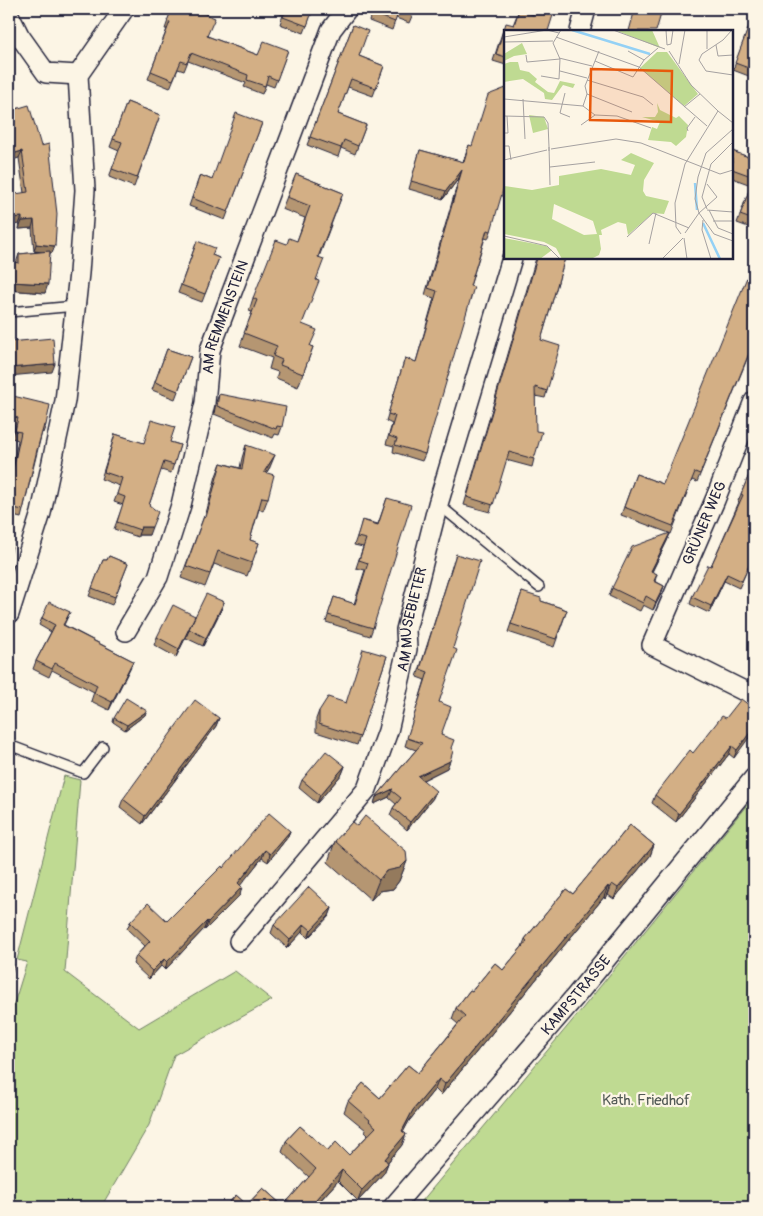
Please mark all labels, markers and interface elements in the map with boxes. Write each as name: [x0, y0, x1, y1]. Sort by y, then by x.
inset map: [504, 30, 733, 259]
street label: AM REMMENSTEIN: [199, 258, 253, 375]
street label: GRÜNER WEG: [678, 478, 731, 568]
street label: AM MUSEBIETER: [393, 565, 432, 673]
street label: KAMPSTRASSE: [537, 951, 615, 1039]
park label: Kath. Friedhof: [602, 1091, 690, 1110]

